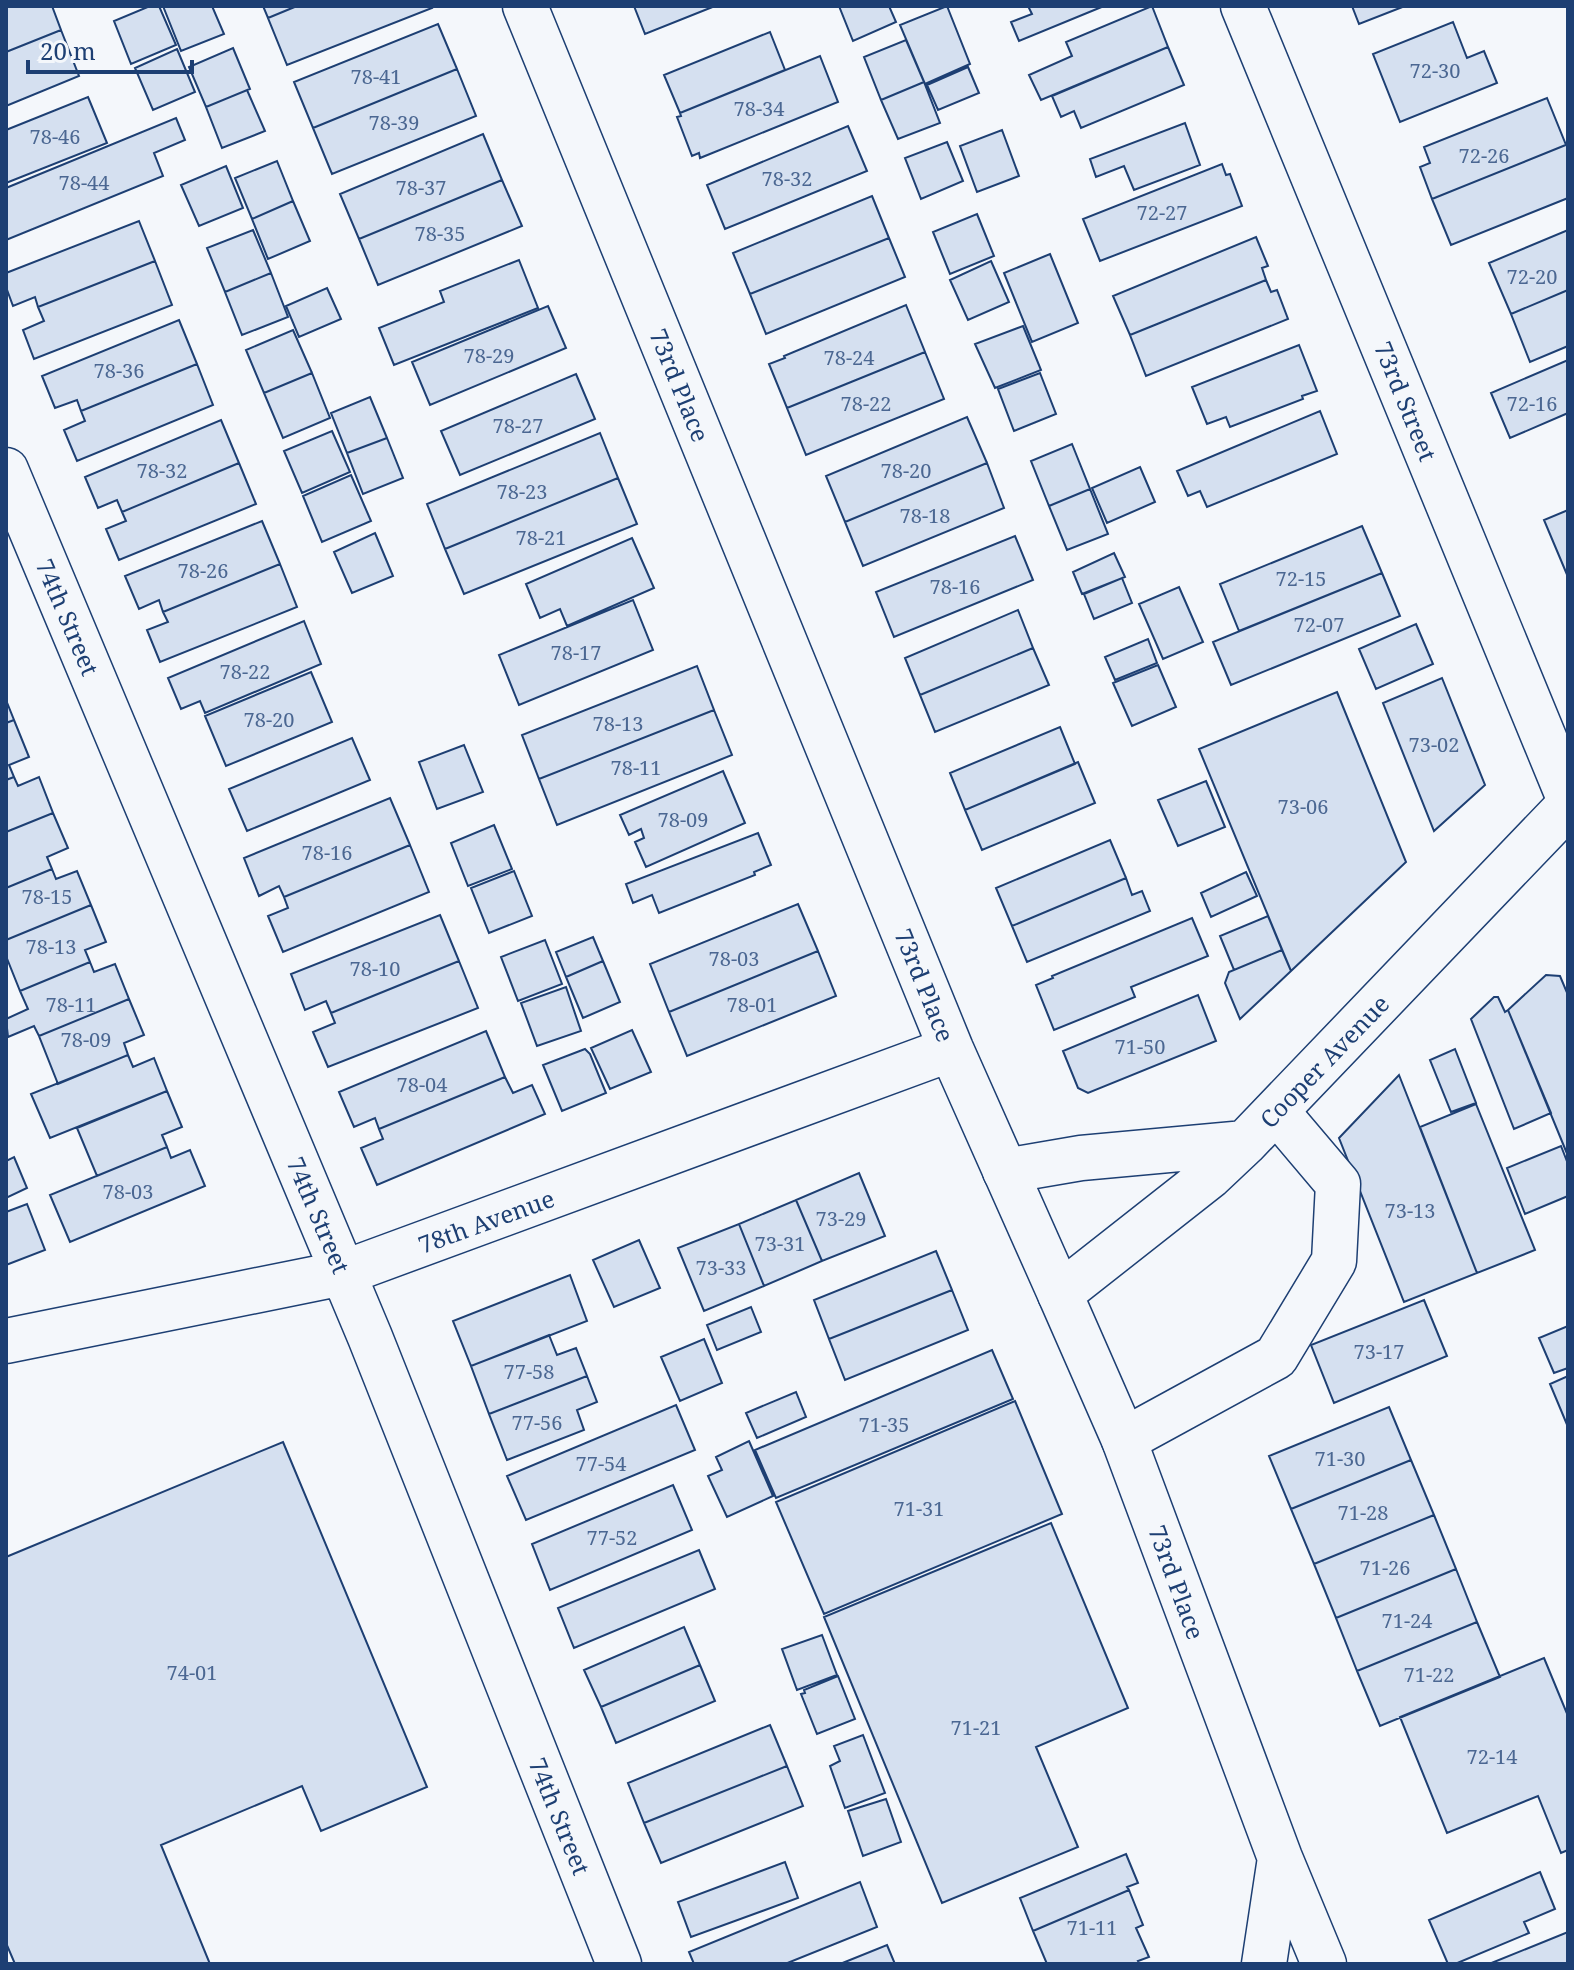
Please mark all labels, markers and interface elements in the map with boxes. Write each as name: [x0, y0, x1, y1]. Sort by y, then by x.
scale bar: [28, 24, 192, 74]
text: 20 m: [40, 34, 96, 67]
house number: 72-30: [1410, 57, 1460, 84]
house number: 78-41: [351, 63, 401, 90]
house number: 78-34: [734, 95, 784, 122]
house number: 78-39: [369, 109, 419, 136]
house number: 78-46: [30, 123, 80, 150]
house number: 72-26: [1459, 142, 1509, 169]
house number: 78-32: [762, 165, 812, 192]
house number: 78-44: [59, 169, 109, 196]
house number: 78-37: [396, 174, 446, 201]
house number: 72-27: [1137, 199, 1187, 226]
house number: 78-35: [415, 220, 465, 247]
house number: 72-20: [1507, 263, 1557, 290]
street label: 73rd Place: [642, 324, 718, 446]
street label: 73rd Street: [1367, 336, 1445, 466]
house number: 78-29: [464, 342, 514, 369]
house number: 78-24: [824, 344, 874, 371]
house number: 78-36: [94, 357, 144, 384]
house number: 78-22: [841, 390, 891, 417]
house number: 72-16: [1507, 390, 1557, 417]
house number: 78-27: [493, 412, 543, 439]
house number: 78-32: [137, 457, 187, 484]
house number: 78-20: [881, 457, 931, 484]
house number: 78-23: [497, 478, 547, 505]
house number: 78-18: [900, 502, 950, 529]
house number: 78-21: [516, 524, 566, 551]
street label: 74th Street: [29, 554, 107, 680]
house number: 78-26: [178, 557, 228, 584]
house number: 72-15: [1276, 565, 1326, 592]
house number: 78-16: [930, 573, 980, 600]
house number: 72-07: [1294, 611, 1344, 638]
house number: 78-17: [551, 639, 601, 666]
house number: 78-22: [220, 658, 270, 685]
house number: 78-20: [244, 706, 294, 733]
house number: 78-13: [593, 710, 643, 737]
house number: 73-02: [1409, 731, 1459, 758]
house number: 78-11: [611, 754, 661, 781]
house number: 73-06: [1278, 793, 1328, 820]
house number: 78-09: [658, 806, 708, 833]
house number: 78-16: [302, 839, 352, 866]
house number: 78-15: [22, 883, 72, 910]
street label: 73rd Place: [887, 924, 963, 1046]
house number: 78-13: [26, 933, 76, 960]
house number: 78-03: [709, 945, 759, 972]
house number: 78-10: [350, 955, 400, 982]
street label: Cooper Avenue: [1252, 987, 1396, 1135]
house number: 78-11: [46, 991, 96, 1018]
house number: 78-01: [727, 991, 777, 1018]
house number: 78-09: [61, 1026, 111, 1053]
house number: 71-50: [1115, 1033, 1165, 1060]
house number: 78-04: [397, 1071, 447, 1098]
street label: 74th Street: [280, 1152, 358, 1278]
house number: 78-03: [103, 1178, 153, 1205]
street label: 78th Avenue: [413, 1181, 559, 1261]
house number: 73-13: [1385, 1197, 1435, 1224]
house number: 73-29: [816, 1205, 866, 1232]
house number: 73-31: [755, 1230, 805, 1257]
house number: 73-33: [696, 1254, 746, 1281]
house number: 73-17: [1354, 1338, 1404, 1365]
house number: 77-58: [504, 1358, 554, 1385]
house number: 77-56: [512, 1409, 562, 1436]
house number: 71-35: [859, 1411, 909, 1438]
house number: 71-30: [1315, 1445, 1365, 1472]
house number: 77-54: [576, 1450, 626, 1477]
house number: 71-31: [894, 1495, 944, 1522]
house number: 71-28: [1338, 1499, 1388, 1526]
street label: 73rd Place: [1141, 1520, 1213, 1644]
house number: 77-52: [587, 1524, 637, 1551]
house number: 71-26: [1360, 1554, 1410, 1581]
house number: 71-24: [1382, 1607, 1432, 1634]
house number: 74-01: [167, 1659, 217, 1686]
house number: 71-22: [1404, 1661, 1454, 1688]
house number: 71-21: [951, 1714, 1001, 1741]
house number: 72-14: [1467, 1743, 1517, 1770]
street label: 74th Street: [522, 1752, 598, 1880]
house number: 71-11: [1067, 1914, 1117, 1941]

